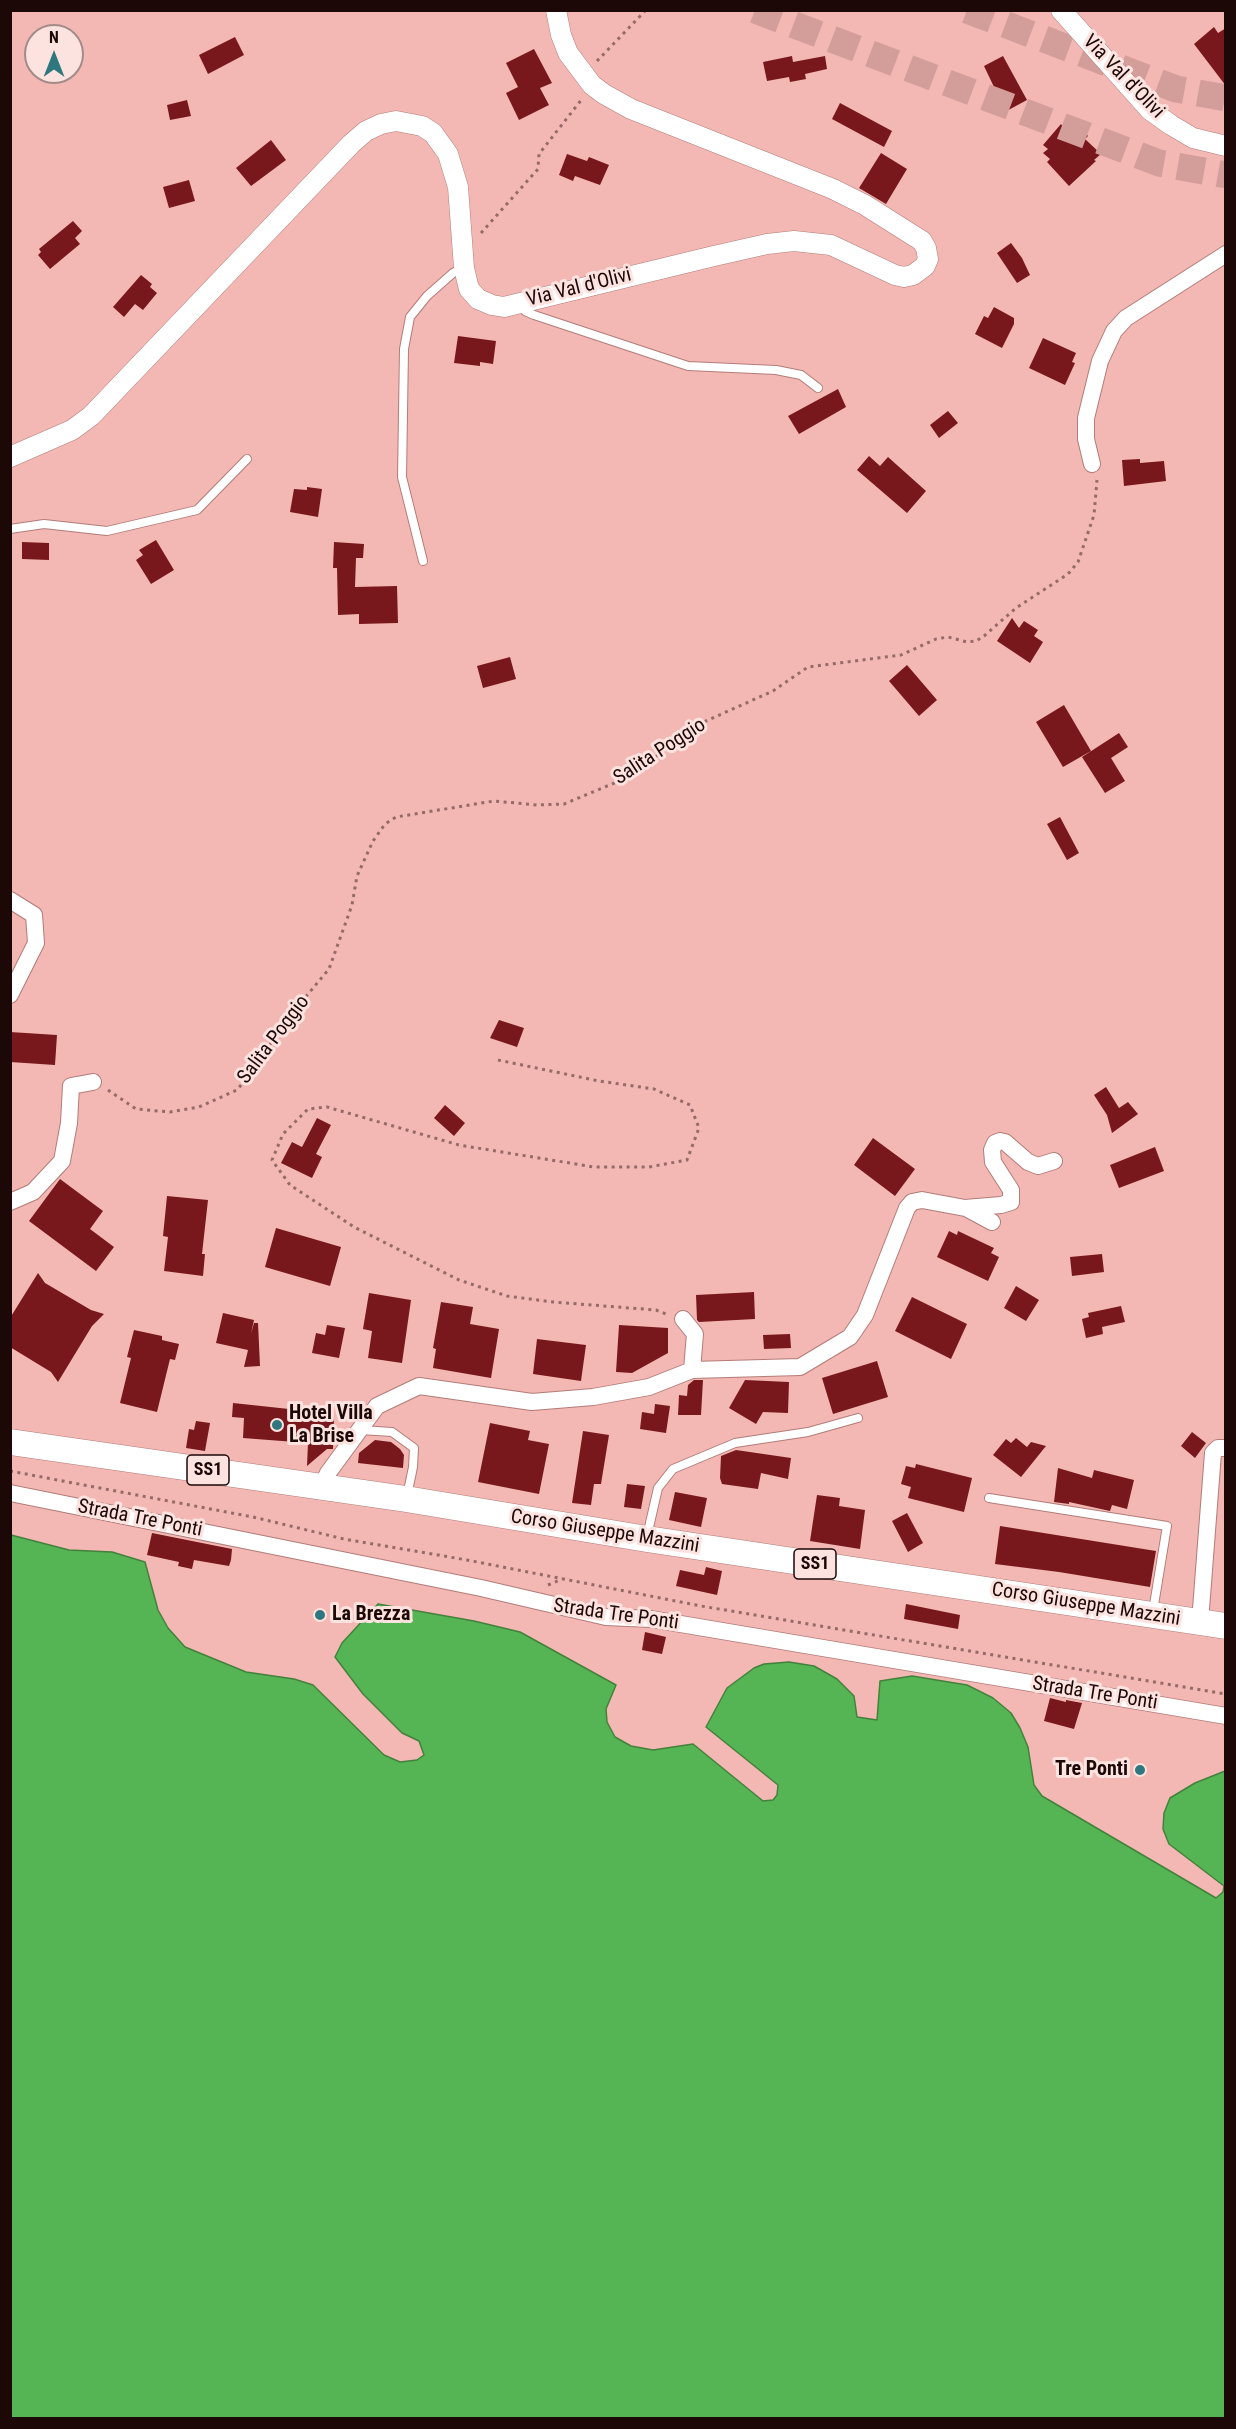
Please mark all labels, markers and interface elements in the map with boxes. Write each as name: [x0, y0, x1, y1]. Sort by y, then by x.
north arrow: [24, 24, 84, 84]
text: N: [49, 28, 59, 47]
street label: Via Val d'Olivi: [1077, 30, 1169, 124]
street label: Via Val d'Olivi: [524, 263, 634, 313]
street label: Salita Poggio: [610, 713, 710, 791]
street label: Salita Poggio: [233, 991, 315, 1089]
place label: Hotel Villa La Brise: [289, 1402, 373, 1449]
marker: Hotel Villa La Brise: [270, 1418, 284, 1432]
road number: SS1: [187, 1455, 229, 1485]
street label: Strada Tre Ponti: [76, 1495, 204, 1543]
street label: Corso Giuseppe Mazzini: [509, 1505, 701, 1559]
road number: SS1: [794, 1549, 836, 1579]
street label: Corso Giuseppe Mazzini: [990, 1578, 1182, 1632]
street label: Strada Tre Ponti: [552, 1594, 680, 1636]
place label: La Brezza: [332, 1603, 410, 1627]
marker: La Brezza: [313, 1608, 327, 1622]
street label: Strada Tre Ponti: [1031, 1672, 1159, 1716]
place label: Tre Ponti: [1055, 1758, 1128, 1782]
marker: Tre Ponti: [1133, 1763, 1147, 1777]

